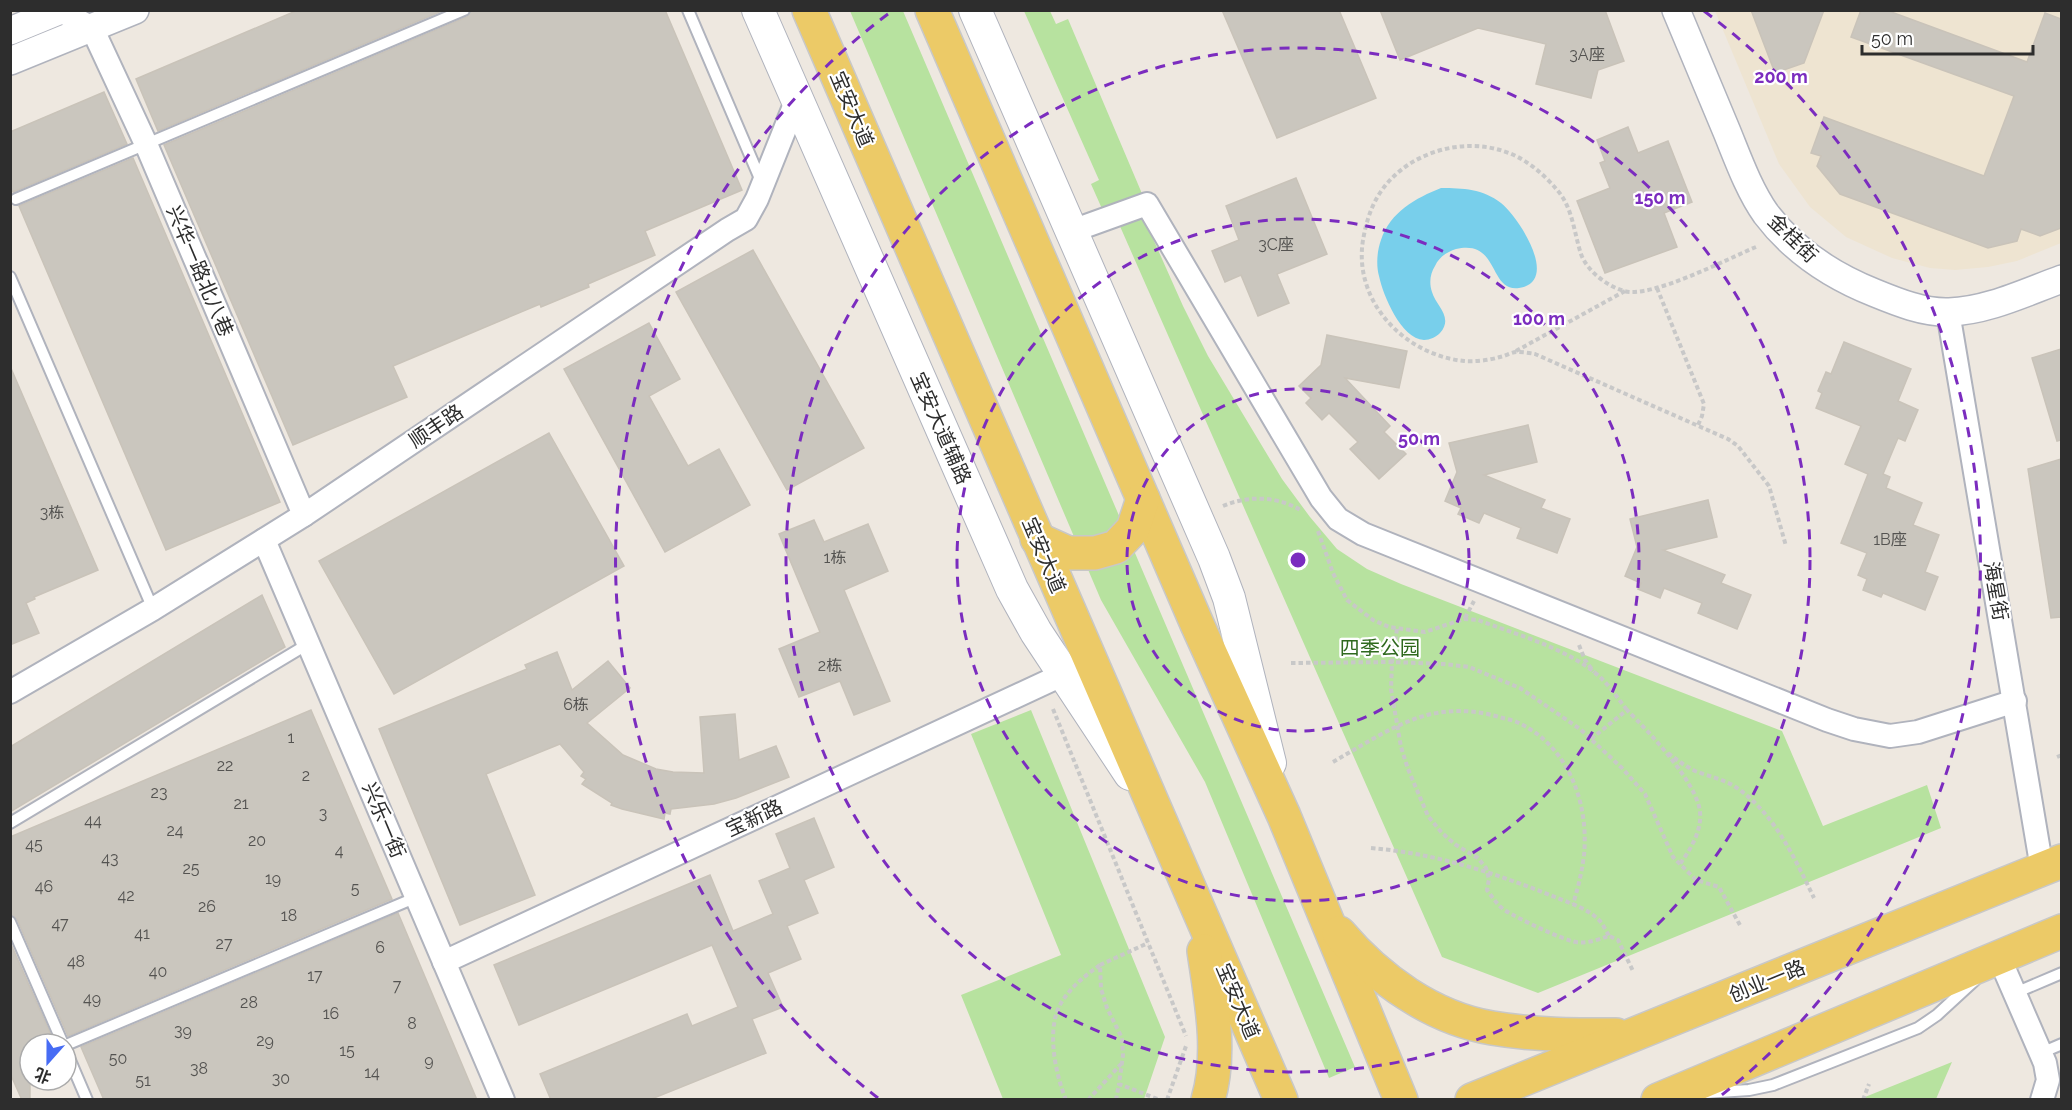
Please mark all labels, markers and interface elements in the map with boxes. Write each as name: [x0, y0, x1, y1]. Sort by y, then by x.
scale bar: [1862, 18, 2033, 56]
text: 50 m: [1871, 28, 1913, 49]
house number: 3A座: [1569, 45, 1605, 64]
text: 200 m: [1754, 66, 1808, 87]
street label: 宝安大道: [825, 67, 879, 151]
text: 150 m: [1635, 187, 1686, 208]
street label: 兴华一路北八巷: [162, 202, 238, 340]
street label: 金桂街: [1763, 209, 1823, 267]
house number: 3C座: [1258, 235, 1294, 254]
text: 100 m: [1513, 308, 1565, 329]
street label: 宝安大道辅路: [906, 368, 976, 488]
street label: 顺丰路: [404, 399, 468, 453]
text: 50 m: [1398, 428, 1440, 449]
house number: 3栋: [40, 503, 64, 522]
street label: 宝安大道: [1017, 513, 1071, 597]
house number: 1B座: [1873, 530, 1907, 549]
house number: 1栋: [824, 548, 846, 567]
centre of rings: [1288, 550, 1308, 570]
street label: 海星街: [1979, 559, 2013, 623]
park label: 四季公园: [1340, 636, 1420, 660]
house number: 2栋: [818, 656, 842, 675]
house number: 6栋: [563, 695, 589, 714]
house number: 1: [288, 728, 295, 747]
house number: 22: [217, 756, 233, 775]
house number: 2: [302, 766, 310, 785]
street label: 兴乐一街: [357, 778, 411, 862]
house number: 23: [151, 783, 167, 802]
house number: 21: [233, 794, 249, 813]
street label: 宝新路: [722, 794, 786, 842]
house number: 3: [319, 804, 327, 823]
house number: 44: [84, 811, 102, 830]
house number: 24: [166, 821, 184, 840]
house number: 20: [248, 831, 266, 850]
house number: 45: [25, 835, 43, 854]
house number: 4: [335, 841, 344, 860]
house number: 43: [101, 849, 119, 868]
house number: 25: [182, 859, 200, 878]
house number: 19: [265, 869, 281, 888]
house number: 46: [35, 877, 53, 896]
house number: 5: [351, 879, 360, 898]
house number: 42: [117, 886, 135, 905]
house number: 26: [198, 897, 216, 916]
house number: 18: [281, 906, 297, 925]
house number: 47: [51, 914, 69, 933]
house number: 41: [134, 924, 150, 943]
house number: 27: [216, 934, 233, 953]
house number: 6: [375, 938, 385, 957]
house number: 48: [67, 952, 85, 971]
street label: 创业一路: [1725, 955, 1809, 1007]
street label: 宝安大道: [1211, 959, 1265, 1043]
house number: 40: [149, 962, 167, 981]
house number: 17: [307, 966, 323, 985]
house number: 7: [393, 976, 402, 995]
house number: 49: [83, 989, 101, 1008]
house number: 28: [240, 993, 258, 1012]
house number: 16: [323, 1004, 339, 1023]
house number: 8: [407, 1014, 417, 1033]
house number: 39: [174, 1021, 192, 1040]
house number: 29: [256, 1031, 274, 1050]
north arrow: [18, 1032, 78, 1092]
house number: 15: [339, 1041, 355, 1060]
house number: 50: [109, 1049, 127, 1068]
house number: 9: [424, 1051, 434, 1070]
house number: 38: [190, 1059, 208, 1078]
house number: 14: [364, 1063, 380, 1082]
text: 北: [32, 1064, 54, 1087]
house number: 30: [272, 1069, 290, 1088]
house number: 51: [135, 1071, 151, 1090]

